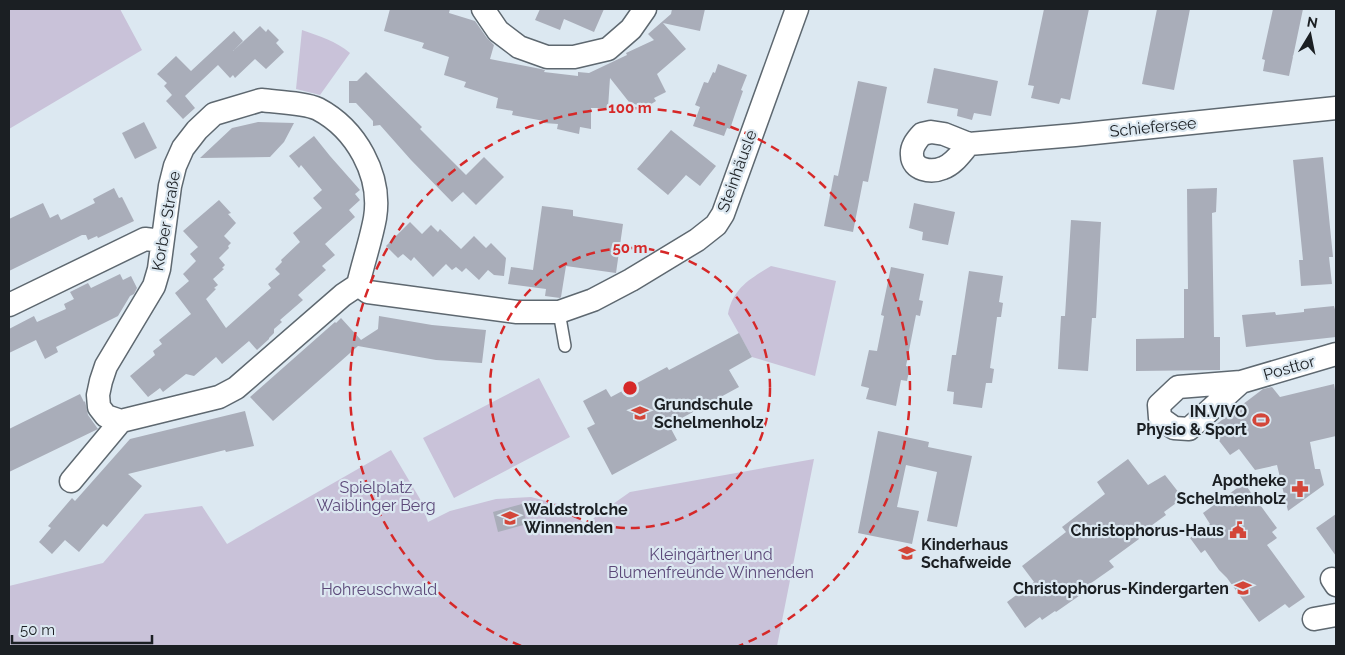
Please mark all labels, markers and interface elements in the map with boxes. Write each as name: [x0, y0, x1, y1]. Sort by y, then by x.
north arrow: [1285, 10, 1335, 60]
text: N: [1306, 13, 1319, 31]
text: 100 m: [608, 99, 652, 117]
street label: Schiefersee: [1109, 113, 1197, 141]
street label: Steinhäusle: [713, 127, 761, 215]
street label: Korber Straße: [148, 170, 184, 272]
text: 50 m: [612, 239, 648, 257]
street label: Posttor: [1261, 351, 1317, 384]
centre of rings: [621, 379, 639, 397]
place label: Grundschule Schelmenholz: [654, 395, 764, 432]
place label: IN.VIVO Physio & Sport: [1136, 402, 1247, 439]
school or university icon: Grundschule Schelmenholz: [630, 403, 650, 423]
sports icon: IN.VIVO Physio & Sport: [1251, 410, 1271, 430]
place label: Apotheke Schelmenholz: [1176, 471, 1286, 508]
park label: Spielplatz Waiblinger Berg: [316, 478, 436, 515]
pharmacy icon: Apotheke Schelmenholz: [1290, 479, 1310, 499]
place label: Waldstrolche Winnenden: [524, 500, 628, 537]
school or university icon: Waldstrolche Winnenden: [500, 508, 520, 528]
public building icon: Christophorus-Haus: [1228, 520, 1248, 540]
place label: Christophorus-Haus: [1071, 521, 1224, 540]
place label: Kinderhaus Schafweide: [921, 535, 1012, 572]
school or university icon: Kinderhaus Schafweide: [897, 543, 917, 563]
park label: Kleingärtner und Blumenfreunde Winnenden: [608, 545, 814, 582]
school or university icon: Christophorus-Kindergarten: [1233, 578, 1253, 598]
place label: Christophorus-Kindergarten: [1013, 579, 1229, 598]
park label: Hohreuschwald: [321, 580, 437, 599]
scale bar: [12, 612, 152, 644]
text: 50 m: [20, 621, 55, 639]

